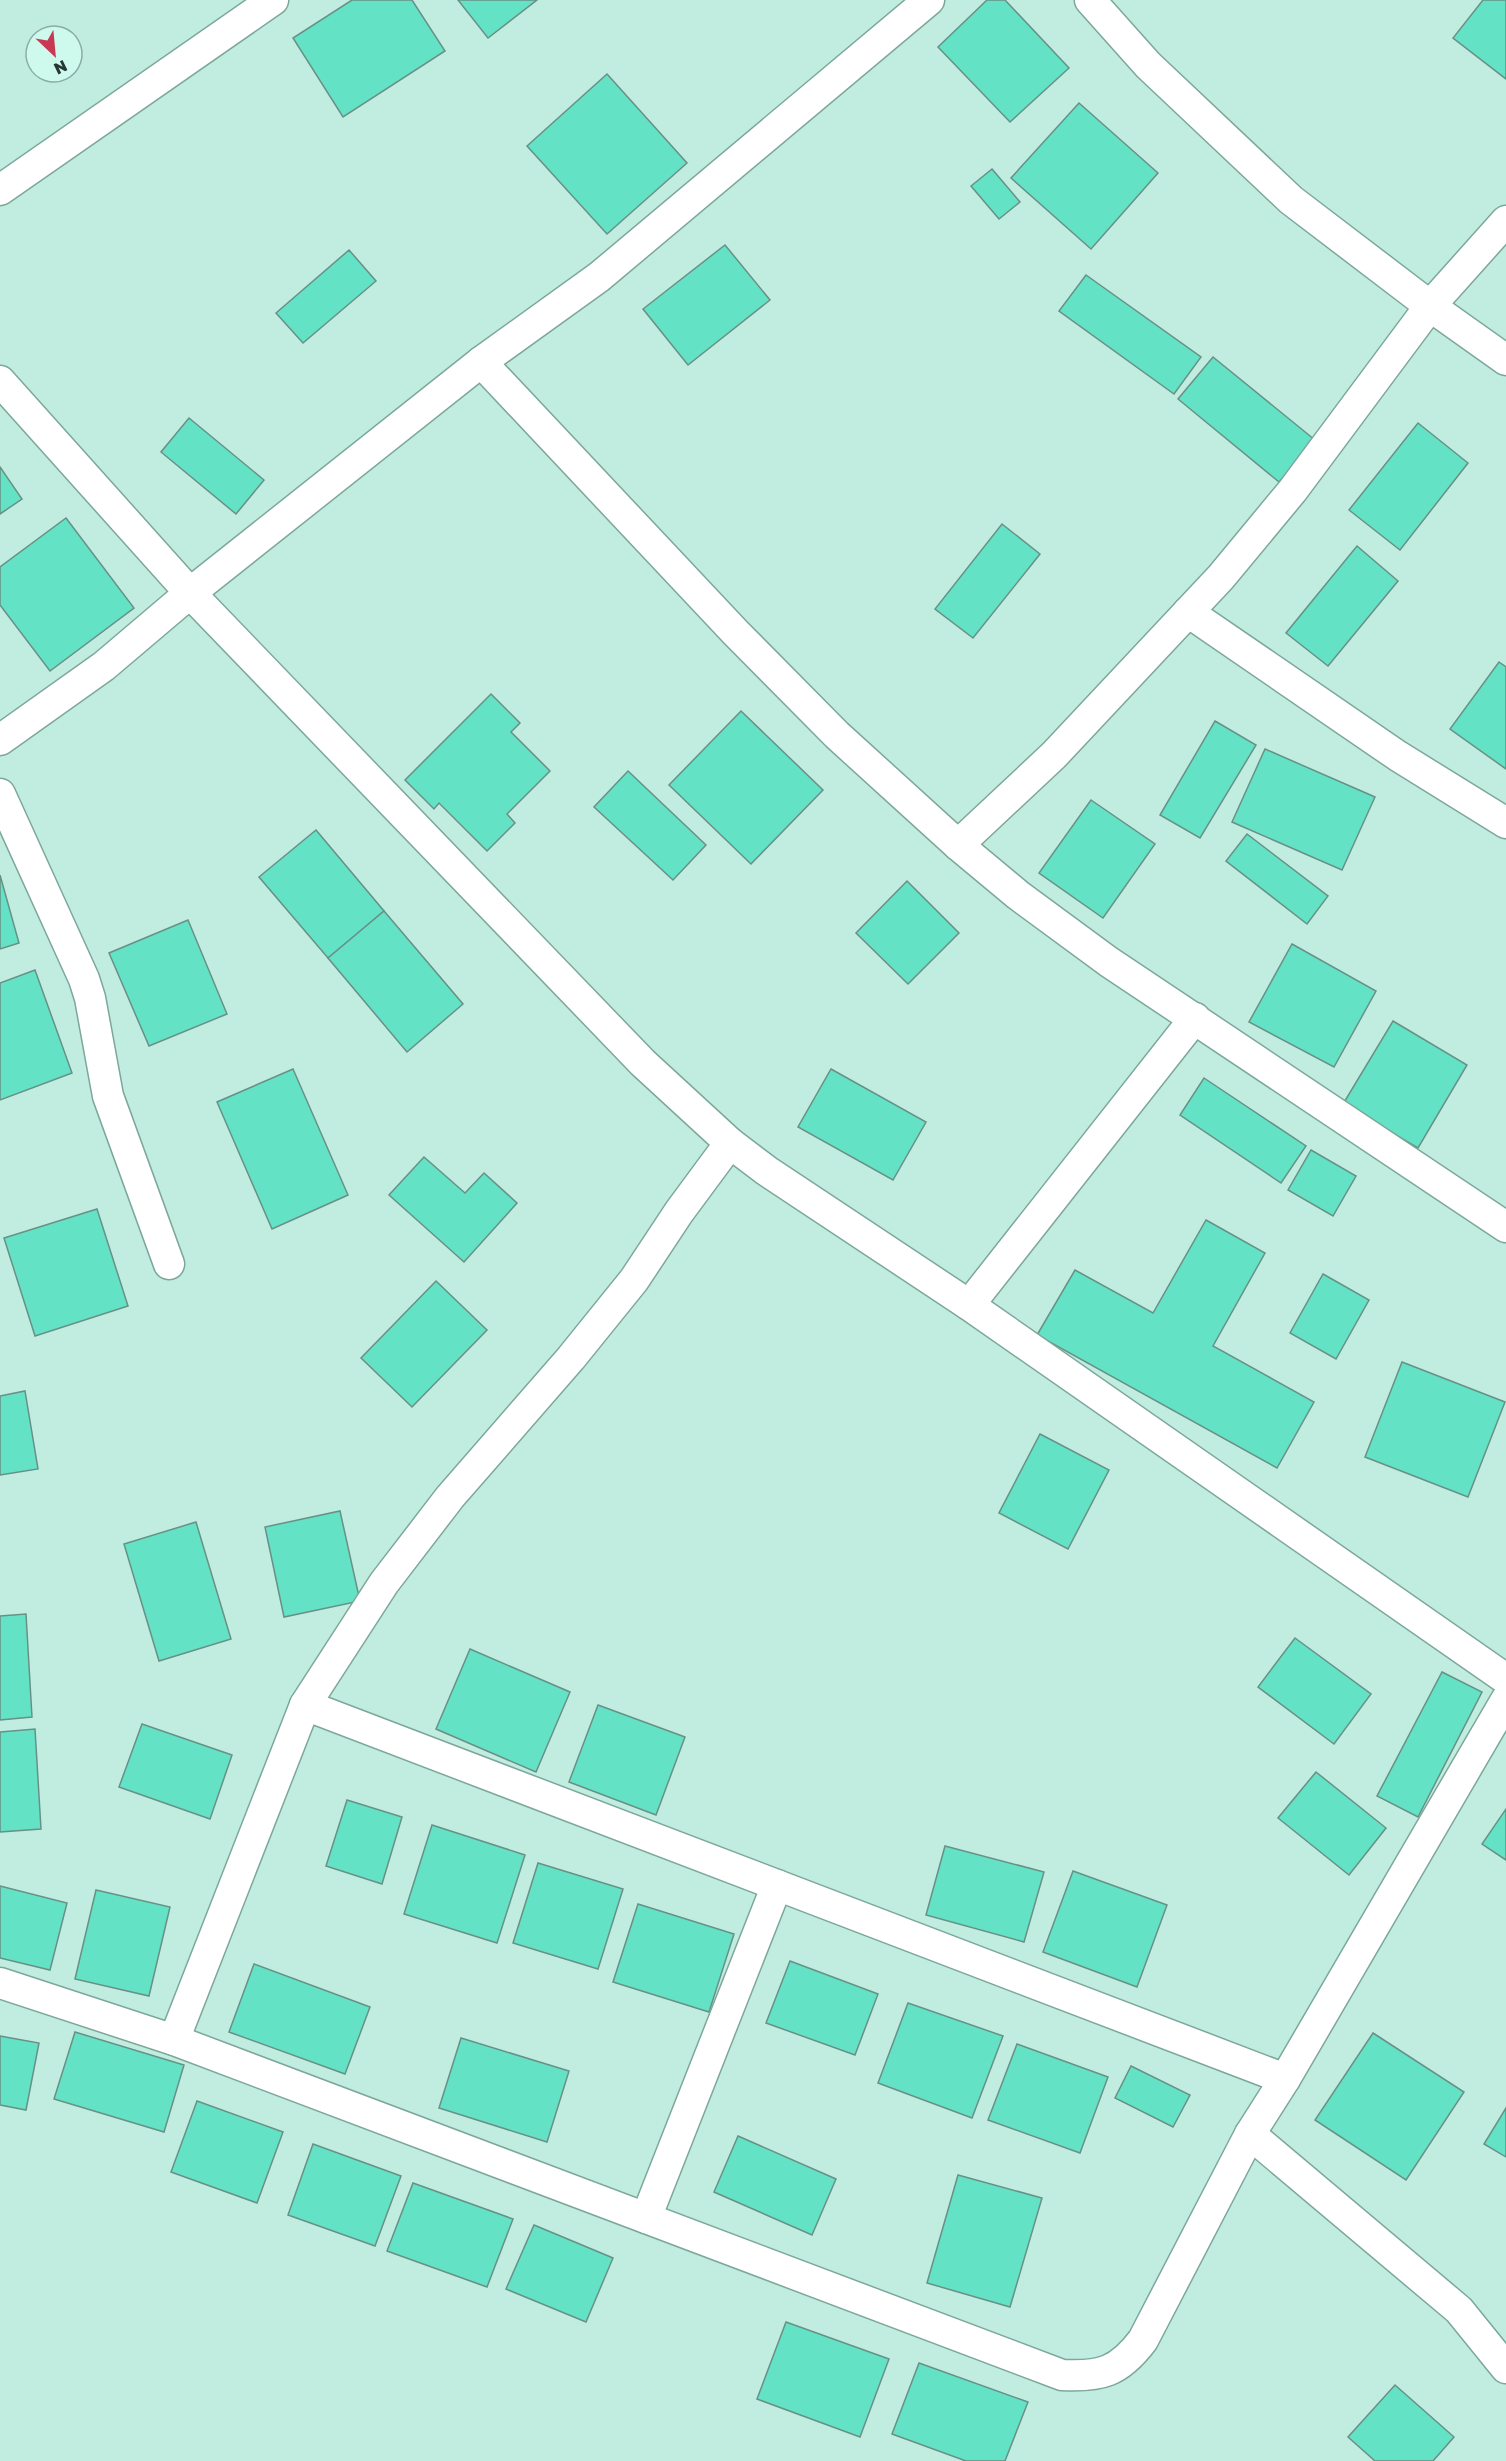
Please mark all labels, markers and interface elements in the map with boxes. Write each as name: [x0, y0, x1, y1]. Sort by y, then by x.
north arrow: [24, 24, 84, 84]
text: N: [51, 56, 70, 79]

